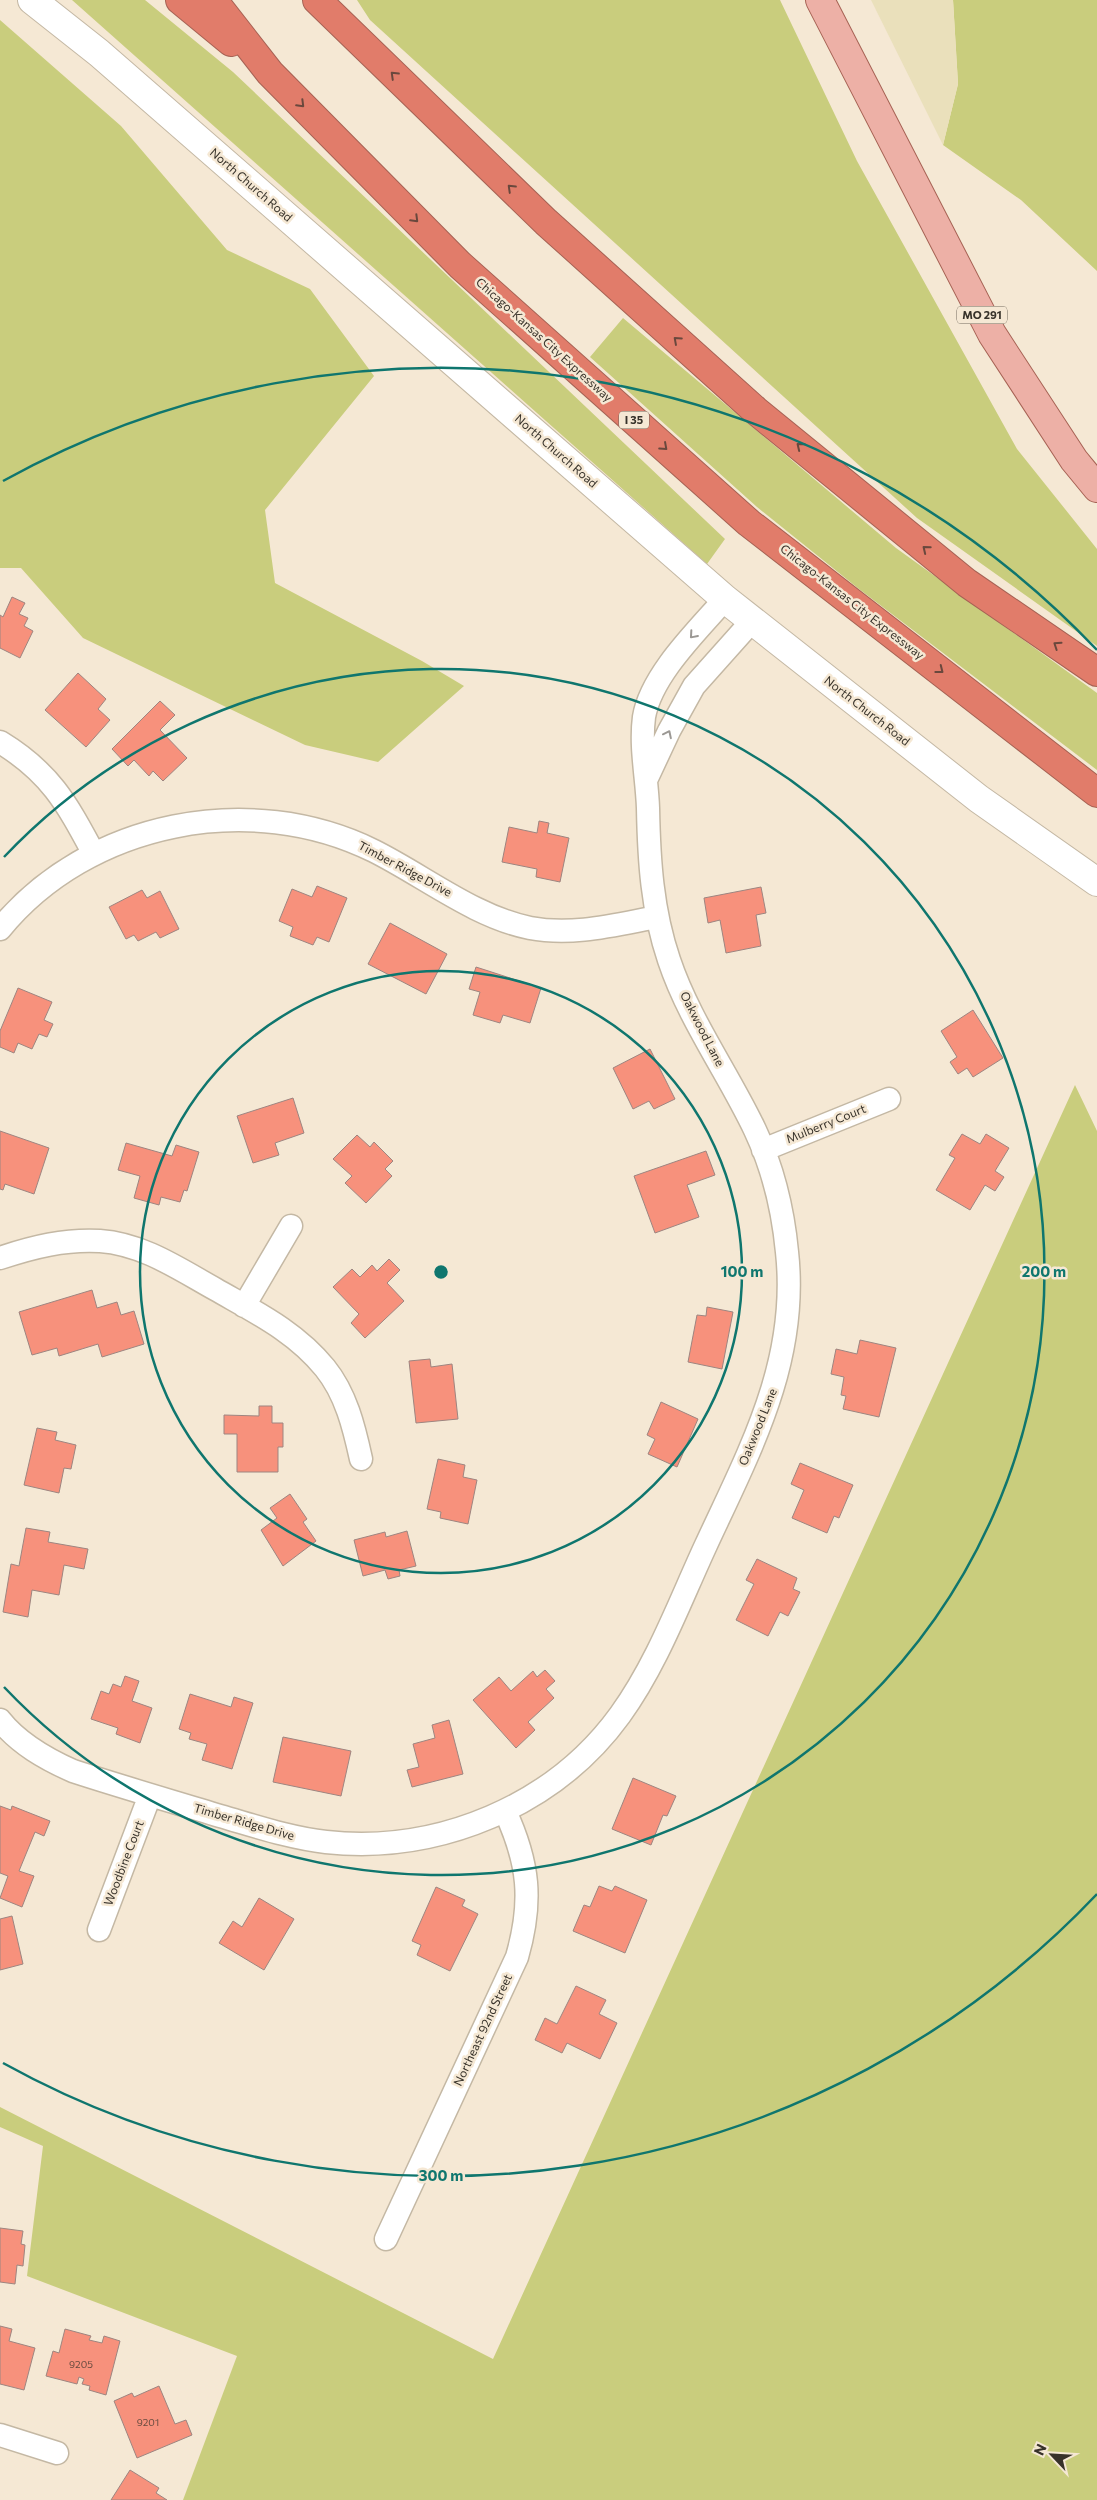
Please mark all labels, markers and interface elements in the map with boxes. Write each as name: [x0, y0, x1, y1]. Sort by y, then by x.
one-way arrow: [391, 72, 400, 81]
one-way arrow: [295, 98, 304, 107]
street label: North Church Road: [208, 145, 296, 224]
one-way arrow: [507, 185, 516, 194]
one-way arrow: [409, 213, 418, 222]
street label: Chicago-Kansas City Expressway: [474, 274, 616, 404]
road number: MO 291: [957, 306, 1007, 324]
one-way arrow: [674, 337, 683, 346]
street label: North Church Road: [513, 411, 601, 490]
road number: I 35: [619, 412, 649, 428]
one-way arrow: [659, 441, 668, 450]
one-way arrow: [797, 444, 806, 452]
street label: Chicago-Kansas City Expressway: [778, 541, 927, 662]
one-way arrow: [922, 546, 931, 555]
one-way arrow: [690, 630, 699, 639]
one-way arrow: [1053, 642, 1063, 651]
one-way arrow: [934, 665, 943, 674]
street label: North Church Road: [822, 672, 913, 748]
one-way arrow: [662, 730, 672, 739]
street label: Timber Ridge Drive: [356, 838, 455, 899]
street label: Oakwood Lane: [678, 989, 728, 1068]
street label: Mulberry Court: [784, 1101, 868, 1145]
text: 100 m: [721, 1262, 763, 1280]
text: 200 m: [1022, 1262, 1066, 1280]
centre of rings: [432, 1263, 450, 1281]
street label: Oakwood Lane: [735, 1386, 779, 1467]
street label: Timber Ridge Drive: [192, 1800, 296, 1842]
street label: Woodbine Court: [100, 1818, 146, 1907]
street label: Northeast 92nd Street: [450, 1971, 514, 2088]
text: 300 m: [419, 2166, 463, 2184]
house number: 9205: [69, 2358, 93, 2370]
house number: 9201: [137, 2416, 159, 2428]
north arrow: [1027, 2430, 1077, 2480]
text: N: [1030, 2441, 1050, 2458]

